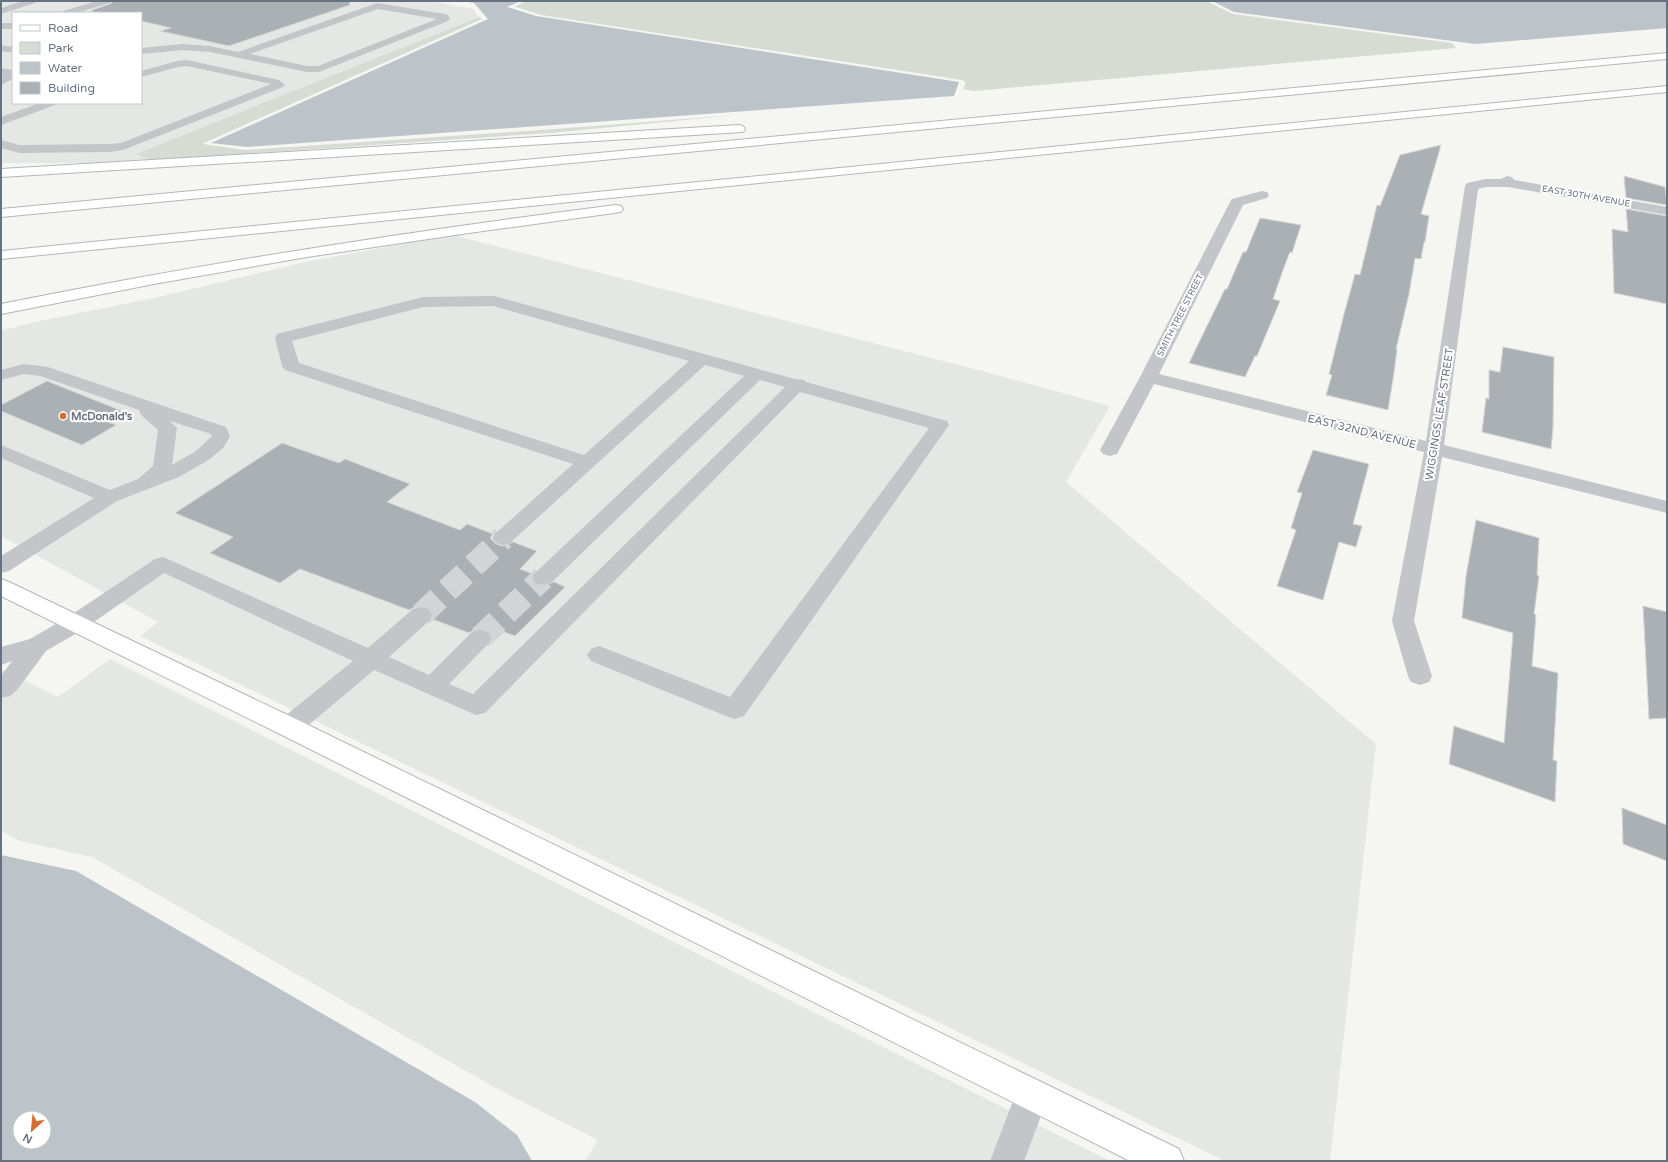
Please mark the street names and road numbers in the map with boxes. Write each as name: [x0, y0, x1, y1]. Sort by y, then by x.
street label: EAST 30TH AVENUE: [1541, 183, 1631, 210]
street label: SMITH TREE STREET: [1155, 272, 1206, 358]
street label: WIGGINGS LEAF STREET: [1423, 347, 1456, 481]
street label: EAST 32ND AVENUE: [1306, 412, 1418, 451]

